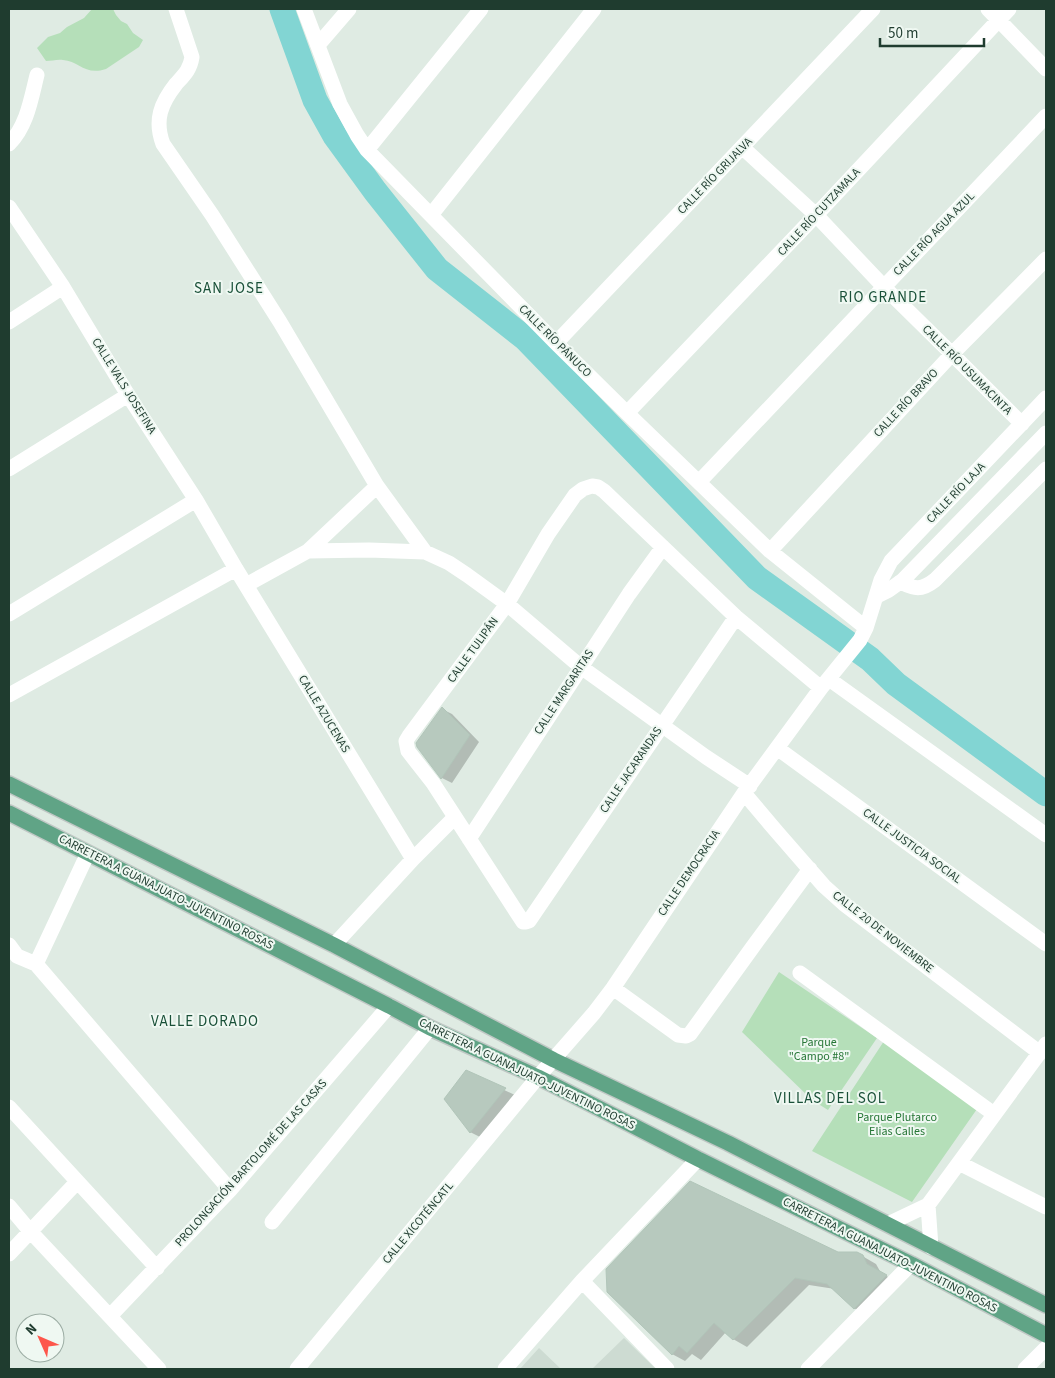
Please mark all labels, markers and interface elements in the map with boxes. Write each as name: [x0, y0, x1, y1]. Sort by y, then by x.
scale bar: [880, 15, 984, 47]
text: 50 m: [888, 23, 918, 44]
street label: CALLE RÍO GRIJALVA: [674, 133, 757, 218]
street label: CALLE RÍO CUTZAMALA: [774, 164, 865, 260]
street label: CALLE RÍO AGUA AZUL: [889, 188, 979, 280]
district label: SAN JOSE: [194, 278, 264, 299]
district label: RIO GRANDE: [839, 287, 927, 308]
street label: CALLE RÍO PÁNUCO: [515, 301, 595, 381]
street label: CALLE RÍO USUMACINTA: [918, 321, 1016, 419]
street label: CALLE VALS JOSEFINA: [88, 335, 161, 438]
street label: CALLE RÍO BRAVO: [870, 365, 942, 441]
street label: CALLE RÍO LAJA: [923, 458, 990, 527]
street label: CALLE TULIPÁN: [443, 614, 503, 686]
street label: CALLE MARGARITAS: [530, 646, 598, 738]
street label: CALLE AZUCENAS: [294, 672, 354, 756]
street label: CALLE JACARANDAS: [596, 724, 666, 816]
street label: CALLE JUSTICIA SOCIAL: [859, 804, 965, 888]
street label: CALLE DEMOCRACIA: [654, 826, 724, 920]
street label: CARRETERA A GUANAJUATO-JUVENTINO ROSAS: [56, 830, 276, 954]
street label: CALLE 20 DE NOVIEMBRE: [829, 887, 937, 977]
district label: VALLE DORADO: [151, 1011, 259, 1032]
street label: CARRETERA A GUANAJUATO-JUVENTINO ROSAS: [416, 1014, 638, 1134]
park label: Parque "Campo #8": [789, 1034, 849, 1065]
street label: PROLONGACIÓN BARTOLOMÉ DE LAS CASAS: [171, 1076, 331, 1250]
district label: VILLAS DEL SOL: [774, 1088, 886, 1109]
park label: Parque Plutarco Elias Calles: [857, 1109, 937, 1140]
street label: CALLE XICOTÉNCATL: [378, 1178, 458, 1268]
street label: CARRETERA A GUANAJUATO-JUVENTINO ROSAS: [780, 1193, 1000, 1317]
north arrow: [15, 1313, 65, 1363]
text: N: [21, 1319, 42, 1340]

